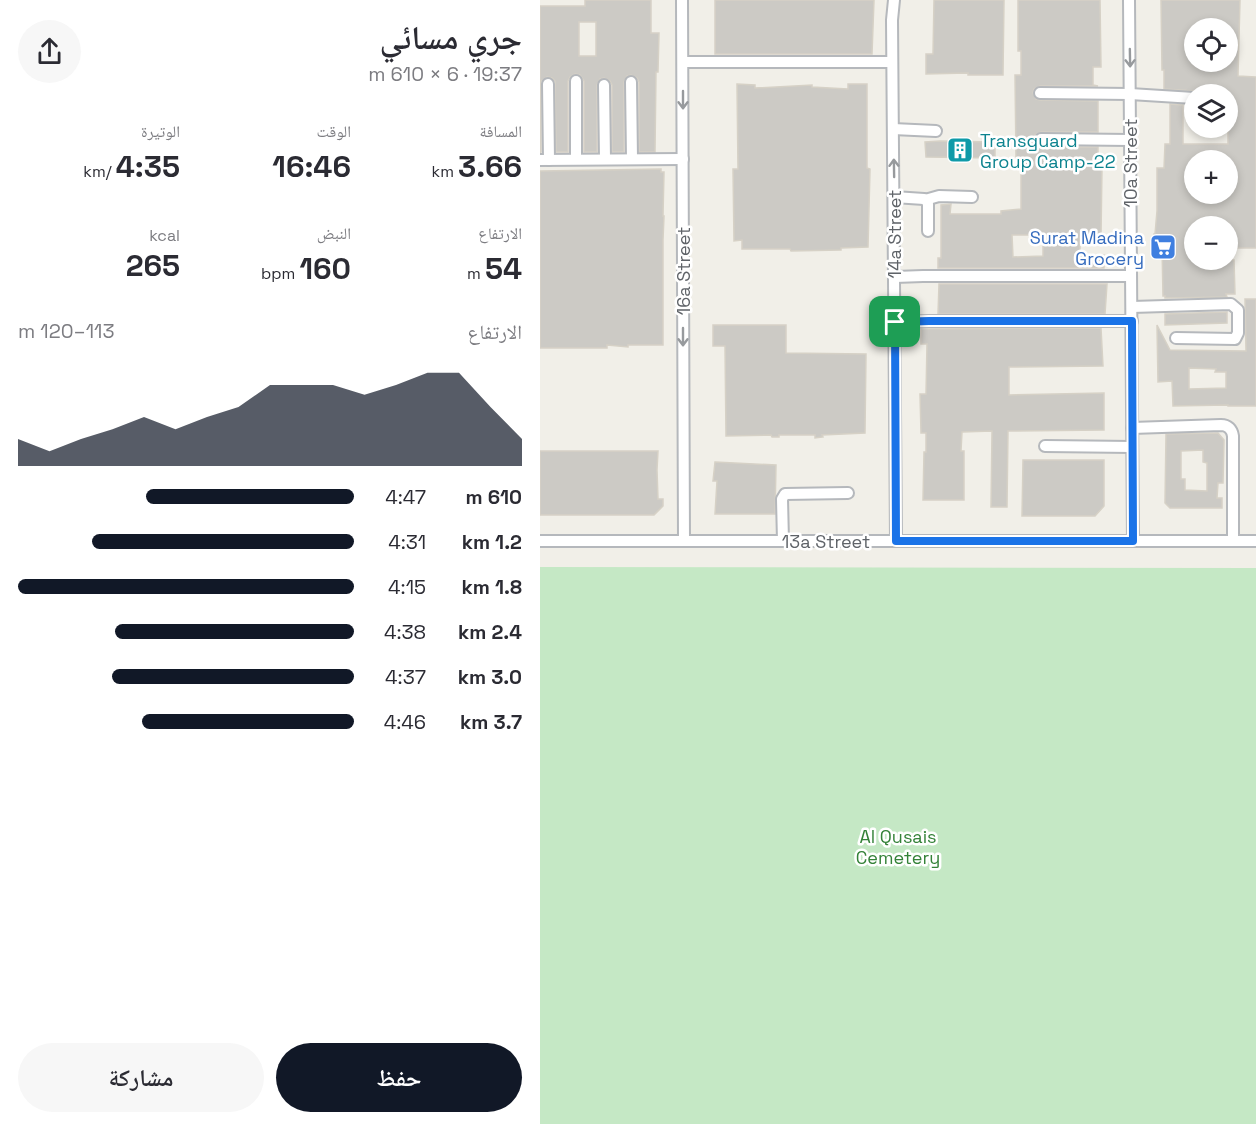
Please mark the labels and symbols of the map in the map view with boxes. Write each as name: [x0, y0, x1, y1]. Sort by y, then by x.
one-way arrow: [1124, 48, 1136, 68]
one-way arrow: [677, 90, 689, 110]
street label: 10a Street: [1119, 118, 1142, 208]
place label: Transguard Group Camp-22: [980, 129, 1116, 173]
building icon: Transguard Group Camp-22: [945, 135, 975, 165]
one-way arrow: [888, 158, 900, 178]
street label: 14a Street: [883, 190, 906, 278]
place label: Surat Madina Grocery: [1030, 226, 1144, 270]
street label: 16a Street: [672, 227, 695, 315]
supermarket icon: Surat Madina Grocery: [1148, 232, 1178, 262]
pin: [869, 296, 920, 347]
one-way arrow: [677, 327, 689, 347]
street label: 13a Street: [782, 530, 870, 553]
park label: Al Qusais Cemetery: [856, 825, 940, 869]

